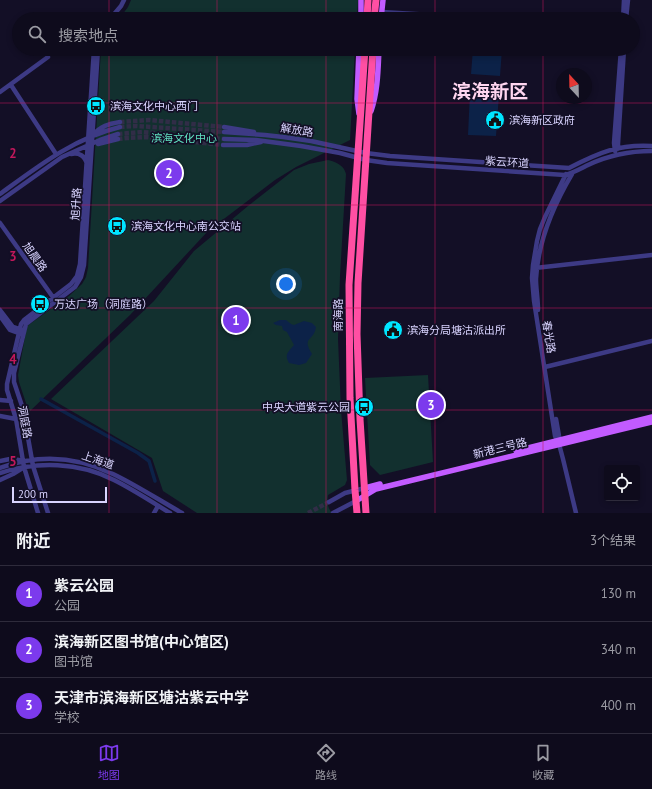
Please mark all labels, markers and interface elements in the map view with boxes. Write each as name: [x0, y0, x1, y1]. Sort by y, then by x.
search box: [12, 12, 640, 56]
icon: search: [26, 23, 48, 45]
text: 搜索地点: [58, 26, 118, 45]
north arrow: [556, 68, 592, 104]
district label: 滨海新区: [452, 79, 528, 103]
bus stop icon: 滨海文化中心西门: [85, 95, 107, 117]
place label: 滨海文化中心西门: [110, 99, 198, 113]
public building icon: 滨海新区政府: [484, 109, 506, 131]
place label: 滨海新区政府: [509, 113, 575, 127]
street label: 解放路: [280, 121, 314, 139]
park label: 滨海文化中心: [151, 131, 217, 145]
text: 2: [9, 145, 17, 162]
street label: 紫云环道: [485, 153, 529, 171]
pin: 2: [156, 158, 182, 188]
street label: 旭升路: [68, 187, 84, 221]
bus stop icon: 滨海文化中心南公交站: [106, 215, 128, 237]
place label: 滨海文化中心南公交站: [131, 219, 241, 233]
street label: 旭晨路: [20, 239, 50, 275]
text: 3: [9, 248, 17, 265]
your location: [276, 274, 296, 294]
bus stop icon: 万达广场（洞庭路）: [29, 293, 51, 315]
place label: 万达广场（洞庭路）: [54, 297, 153, 311]
street label: 南海路: [331, 299, 345, 332]
pin: 1: [223, 305, 249, 335]
public building icon: 滨海分局塘沽派出所: [382, 319, 404, 341]
street label: 春光路: [540, 320, 558, 354]
place label: 滨海分局塘沽派出所: [407, 323, 506, 337]
text: 4: [9, 351, 17, 368]
pin: 3: [418, 390, 444, 420]
bus stop icon: 中央大道紫云公园: [353, 396, 375, 418]
place label: 中央大道紫云公园: [262, 400, 350, 414]
street label: 洞庭路: [15, 404, 35, 440]
street label: 新港三号路: [472, 435, 528, 461]
street label: 上海道: [80, 448, 116, 472]
text: 5: [9, 453, 17, 470]
map controls: [604, 465, 640, 501]
button: locate: [604, 465, 640, 501]
scale bar: [12, 485, 107, 504]
text: 200 m: [18, 487, 48, 501]
text: 附近: [16, 530, 50, 552]
text: 3个结果: [590, 532, 636, 549]
text: 紫云公园: [54, 576, 114, 595]
text: 1: [25, 585, 33, 602]
text: 130 m: [601, 585, 636, 602]
text: 公园: [54, 597, 80, 614]
text: 滨海新区图书馆(中心馆区): [54, 632, 229, 651]
text: 2: [25, 641, 33, 658]
text: 340 m: [601, 641, 636, 658]
text: 图书馆: [54, 653, 93, 670]
text: 天津市滨海新区塘沽紫云中学: [54, 688, 249, 707]
text: 3: [25, 697, 33, 714]
text: 400 m: [601, 697, 636, 714]
text: 学校: [54, 709, 80, 726]
tab: 地图: [98, 742, 120, 782]
tab: 路线: [315, 742, 337, 782]
tab: 收藏: [532, 742, 554, 782]

